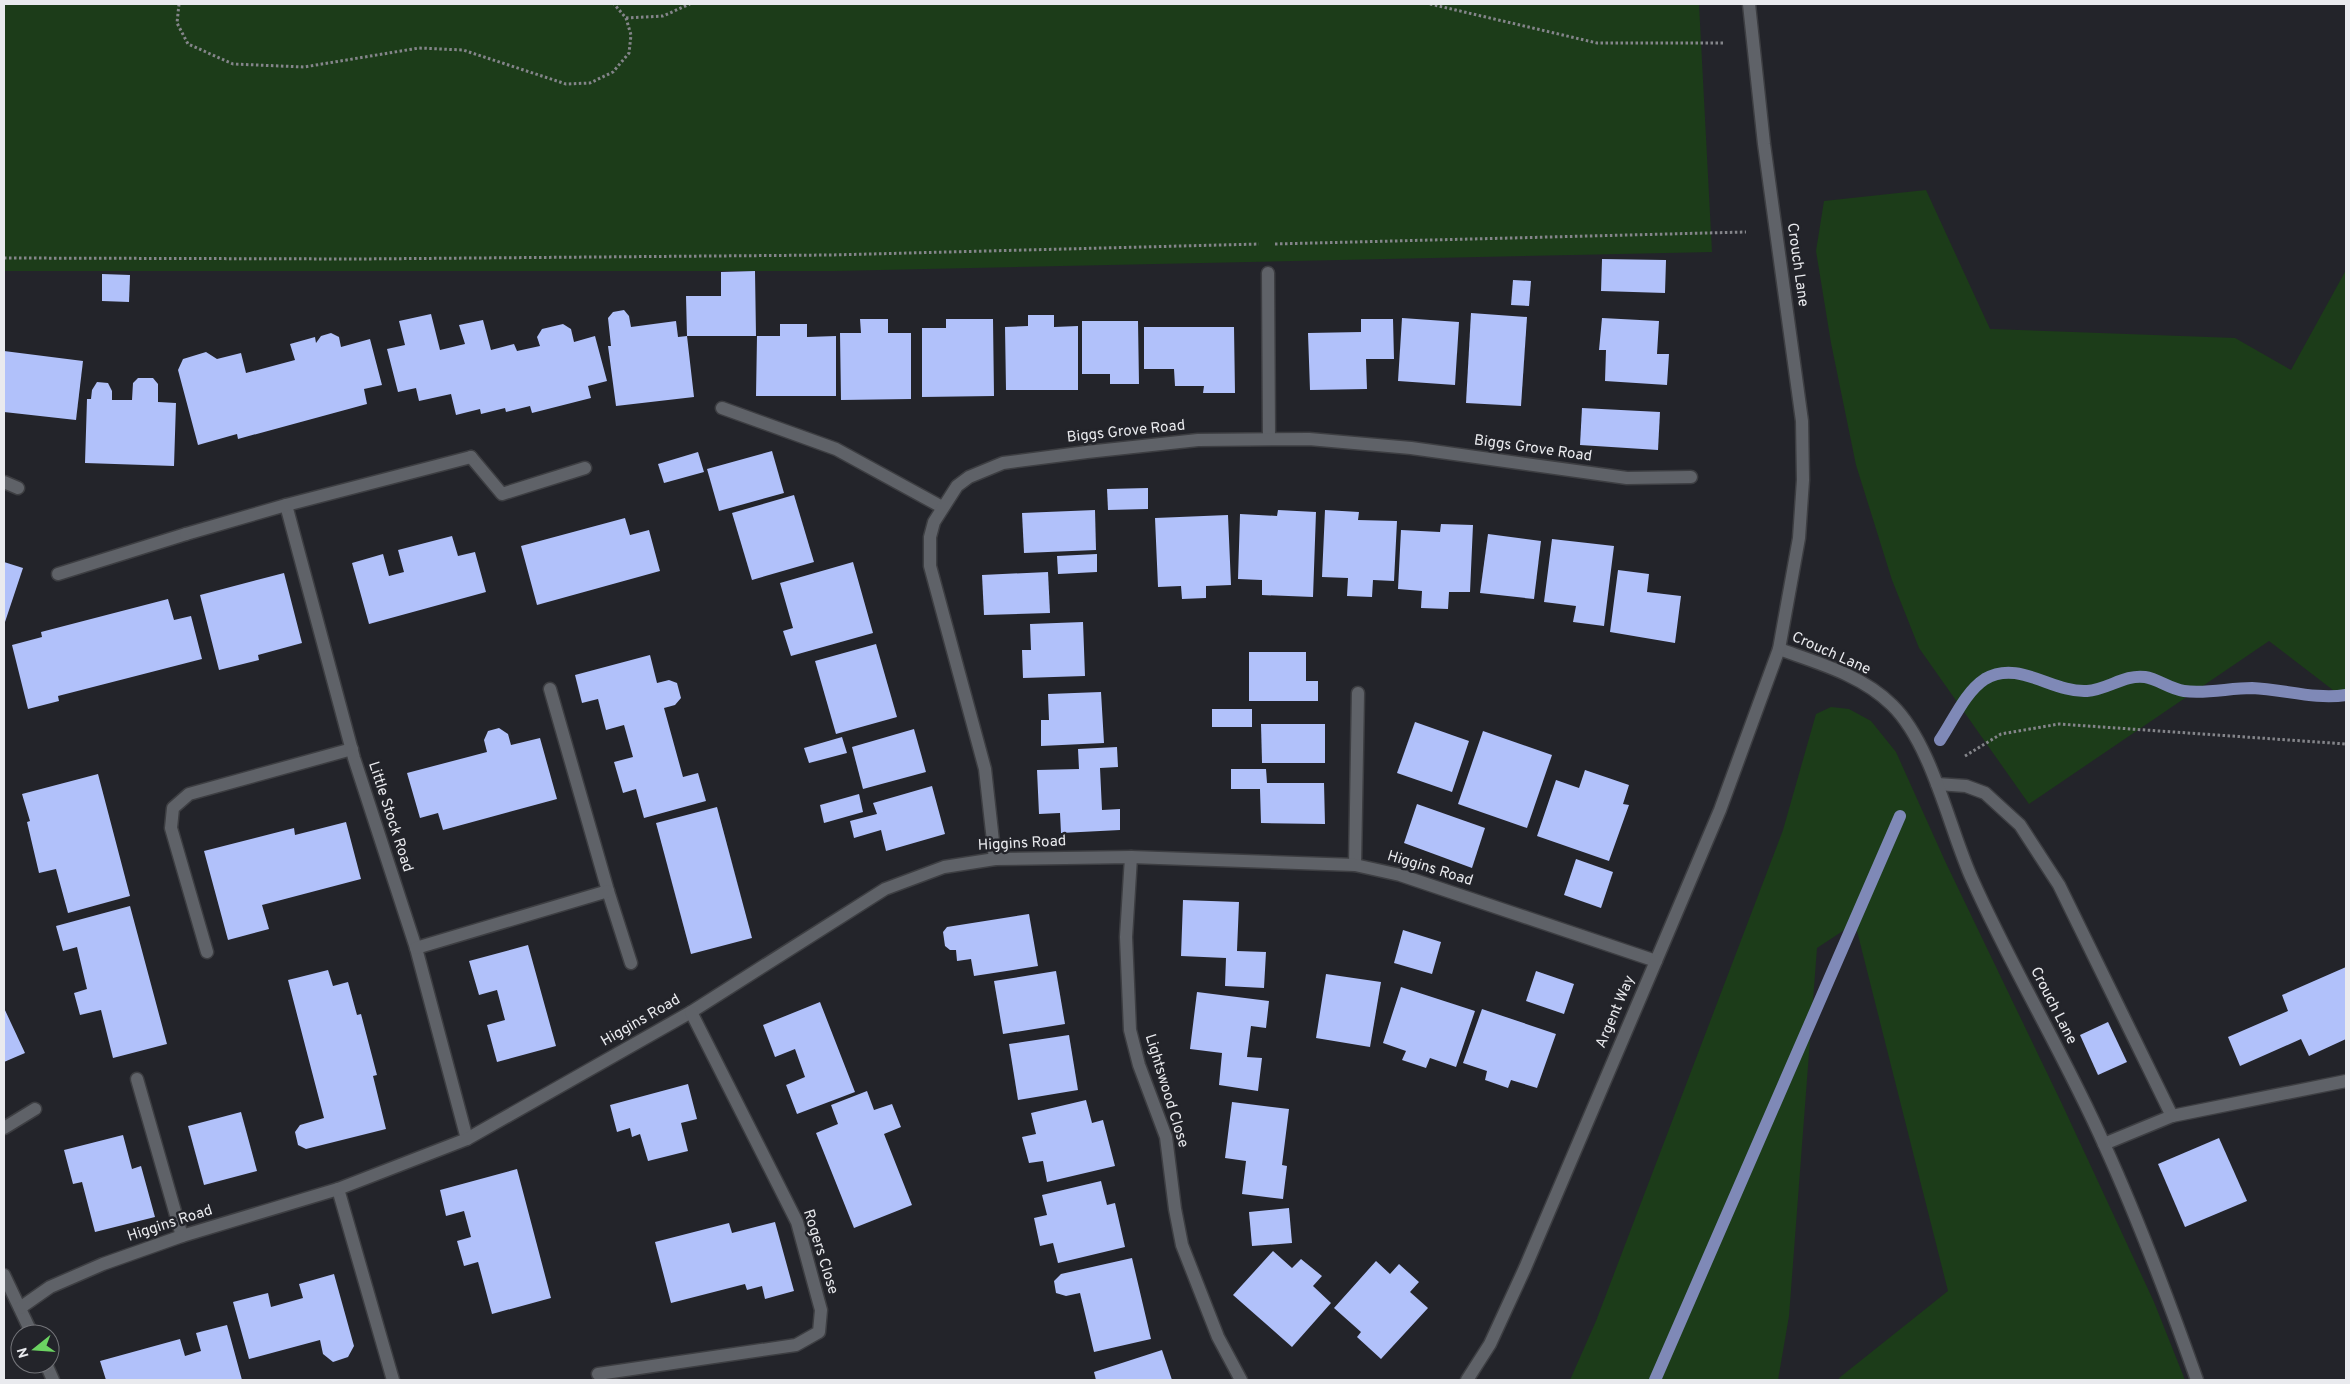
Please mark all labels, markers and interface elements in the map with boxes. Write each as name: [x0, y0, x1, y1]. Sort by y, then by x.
street label: Crouch Lane: [1782, 222, 1812, 308]
street label: Biggs Grove Road: [1066, 416, 1186, 448]
street label: Biggs Grove Road: [1473, 431, 1593, 467]
street label: Crouch Lane: [1788, 628, 1874, 680]
street label: Little Stock Road: [363, 759, 417, 875]
street label: Higgins Road: [977, 832, 1067, 856]
street label: Higgins Road: [1385, 847, 1475, 891]
street label: Crouch Lane: [2025, 964, 2081, 1048]
street label: Argent Way: [1592, 973, 1640, 1051]
street label: Higgins Road: [598, 991, 684, 1051]
street label: Lightswood Close: [1140, 1032, 1192, 1150]
street label: Higgins Road: [125, 1201, 215, 1247]
street label: Rogers Close: [798, 1207, 842, 1297]
north arrow: [10, 1324, 60, 1374]
text: N: [14, 1345, 34, 1360]

